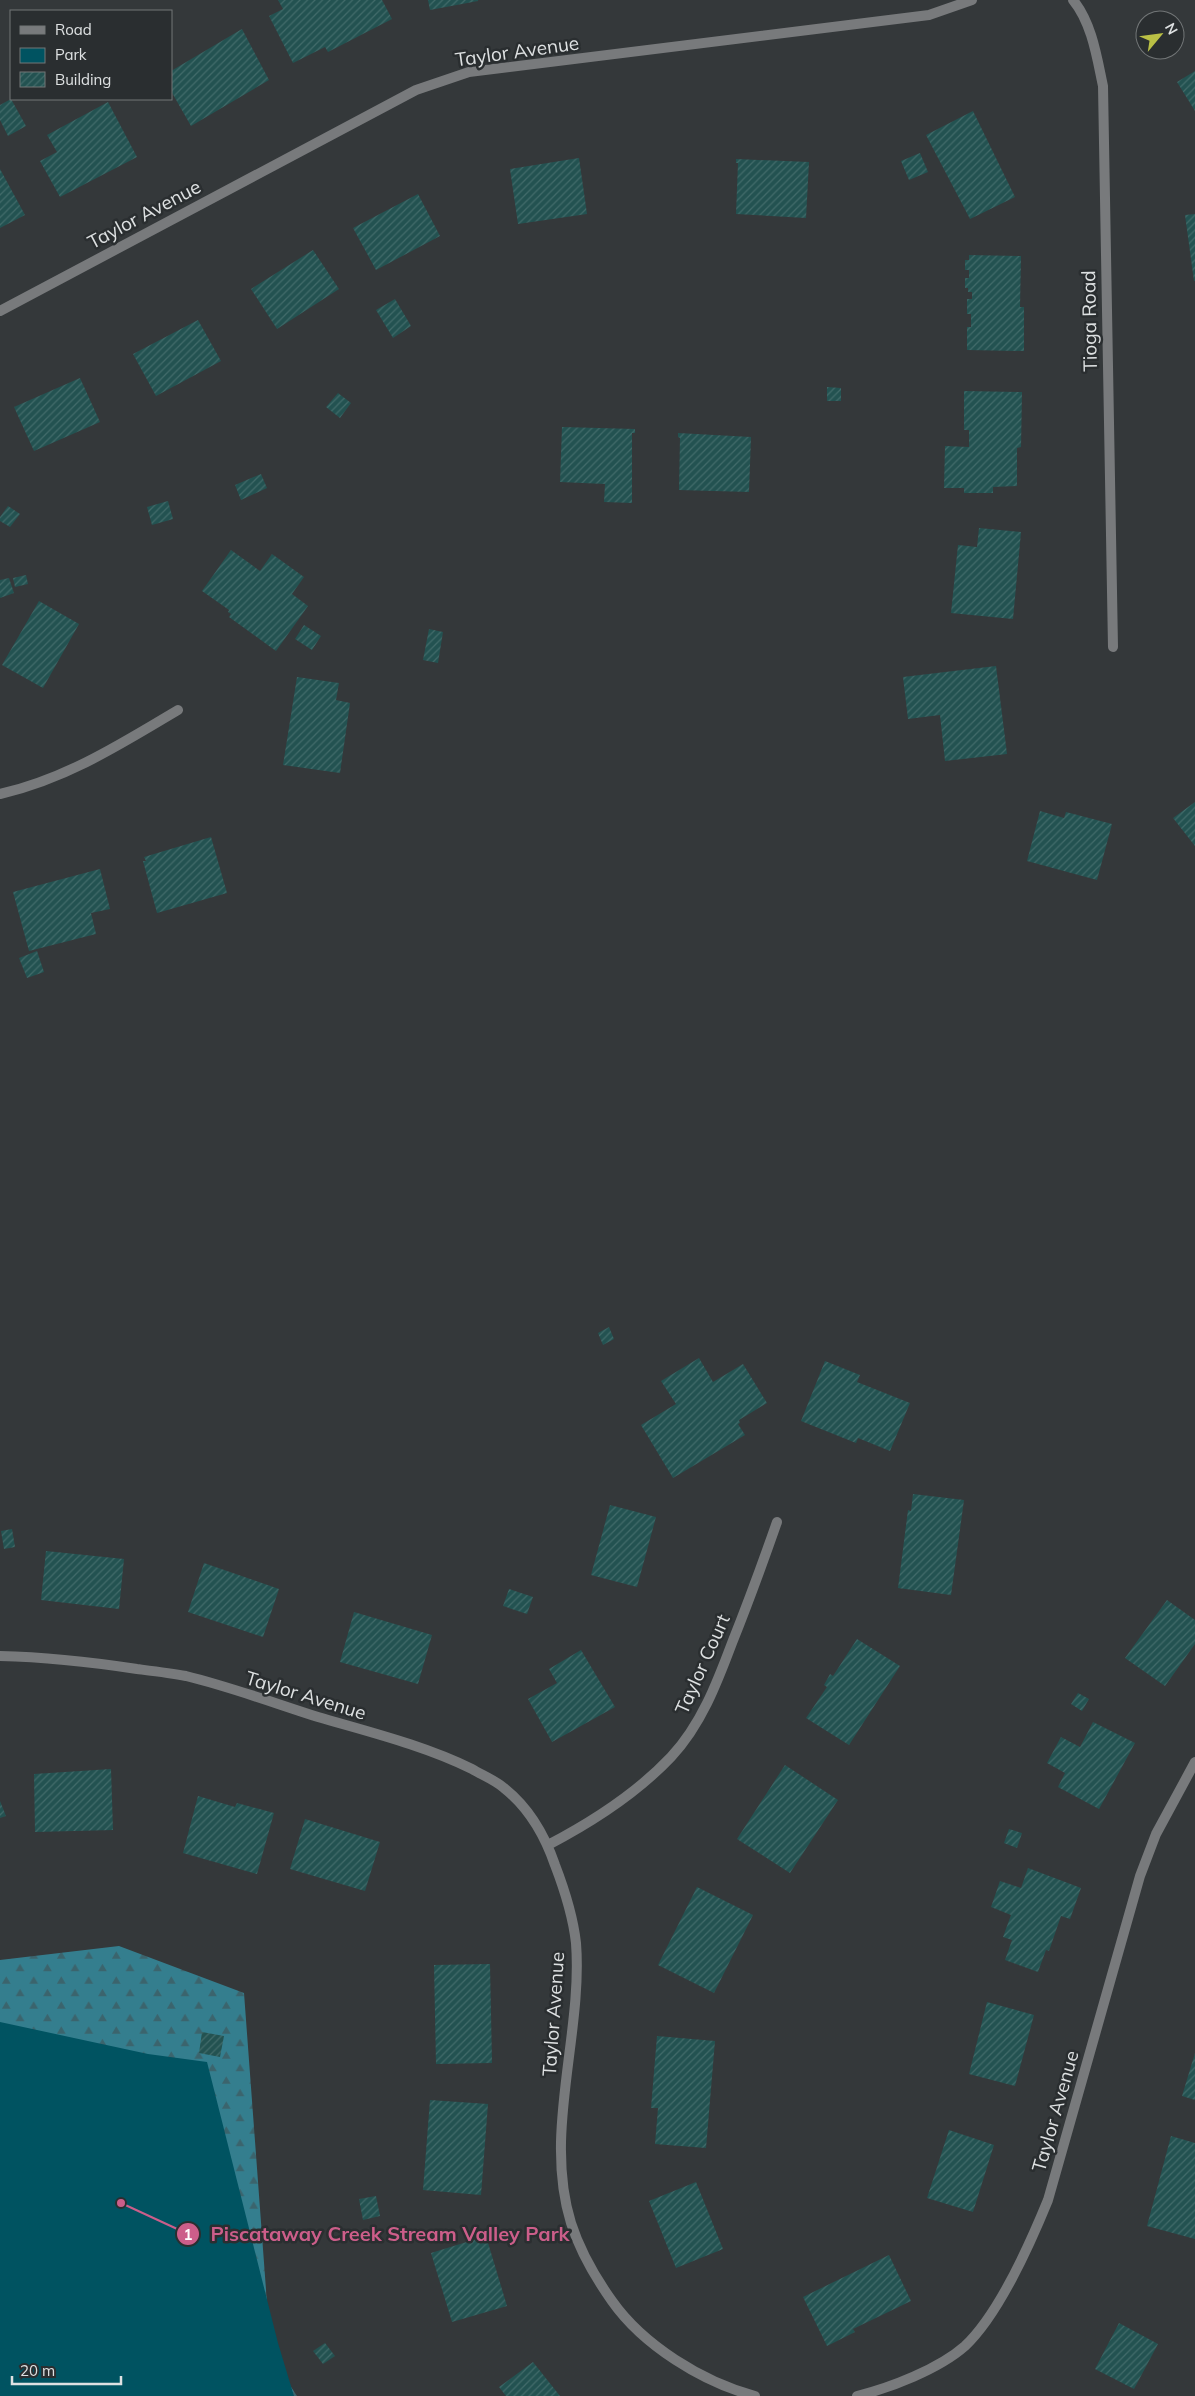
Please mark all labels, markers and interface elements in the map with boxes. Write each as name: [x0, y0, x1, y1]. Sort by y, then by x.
legend: [10, 10, 172, 100]
north arrow: [1135, 10, 1185, 60]
text: Road: [55, 20, 92, 39]
text: N: [1161, 20, 1182, 38]
street label: Taylor Avenue: [454, 30, 580, 72]
text: Park: [55, 45, 87, 64]
text: Building: [55, 70, 111, 89]
street label: Taylor Avenue: [83, 174, 205, 254]
street label: Tioga Road: [1076, 270, 1102, 372]
street label: Taylor Court: [669, 1610, 735, 1718]
street label: Taylor Avenue: [243, 1665, 369, 1725]
street label: Taylor Avenue: [537, 1951, 569, 2077]
street label: Taylor Avenue: [1026, 2048, 1084, 2174]
callout: Piscataway Creek Stream Valley Park: [176, 2217, 580, 2252]
text: Piscataway Creek Stream Valley Park: [210, 2221, 570, 2246]
text: 1: [183, 2225, 193, 2244]
scale bar: [12, 2354, 121, 2386]
text: 20 m: [20, 2361, 55, 2380]

